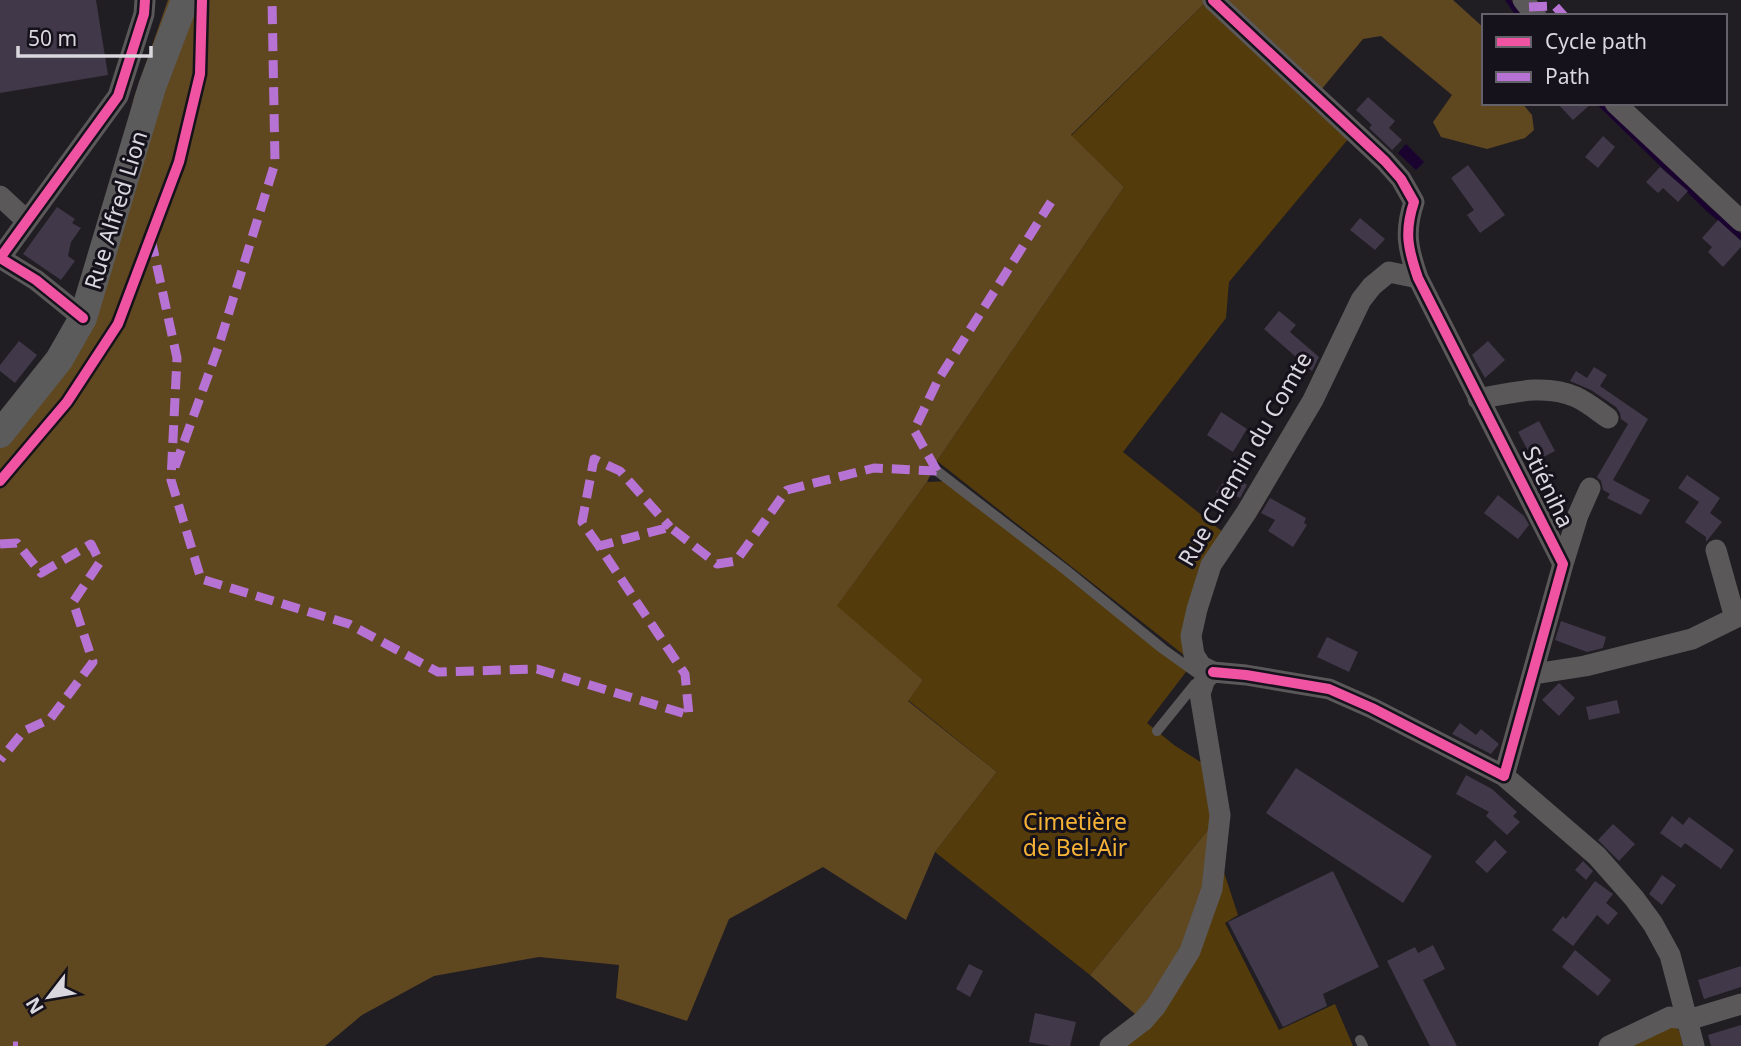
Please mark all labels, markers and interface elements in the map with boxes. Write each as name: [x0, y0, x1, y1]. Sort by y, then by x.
scale bar: [18, 14, 150, 58]
legend: [1482, 14, 1727, 105]
text: 50 m: [28, 24, 77, 52]
text: Cycle path: [1545, 27, 1647, 55]
text: Path: [1545, 62, 1590, 90]
street label: Rue Alfred Lion: [76, 126, 154, 293]
street label: Rue Chemin du Comte: [1170, 346, 1319, 571]
street label: Stiéniha: [1515, 440, 1582, 533]
park label: Cimetière de Bel-Air: [1023, 805, 1128, 863]
north arrow: [14, 962, 84, 1032]
text: N: [19, 992, 50, 1019]

